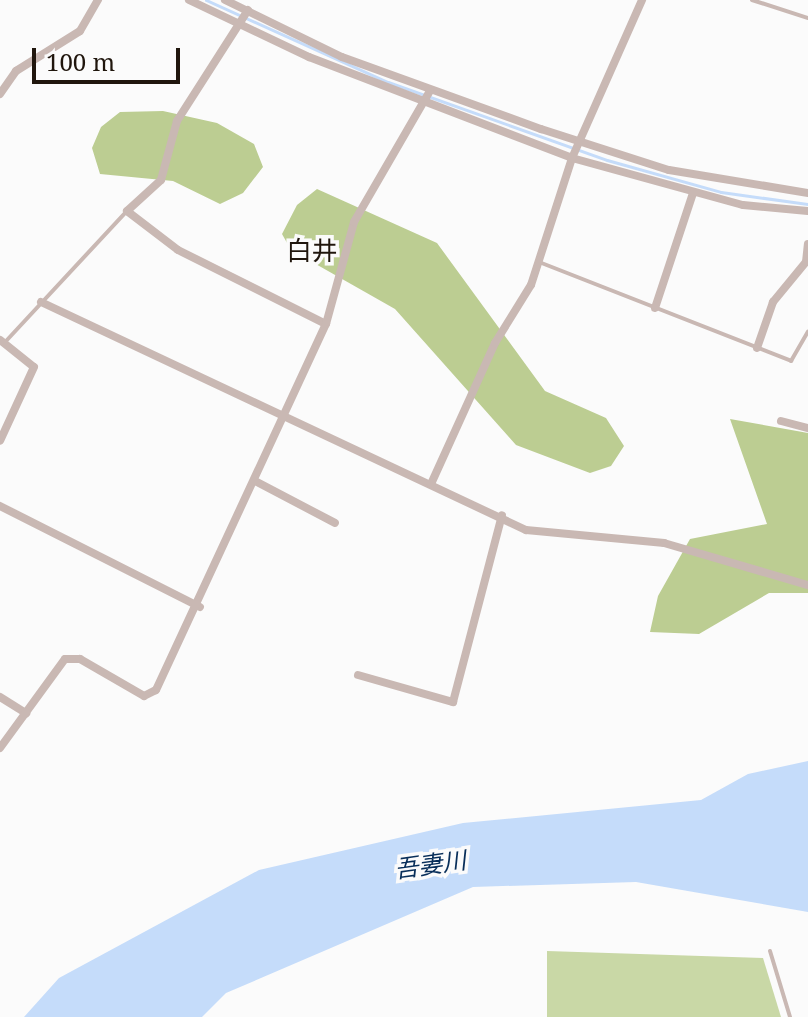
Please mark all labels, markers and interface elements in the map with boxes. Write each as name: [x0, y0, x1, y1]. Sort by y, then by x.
scale bar: [36, 32, 184, 82]
text: 100 m: [46, 45, 115, 78]
district label: 白井: [286, 235, 338, 267]
water label: 吾妻川: [392, 845, 468, 883]

